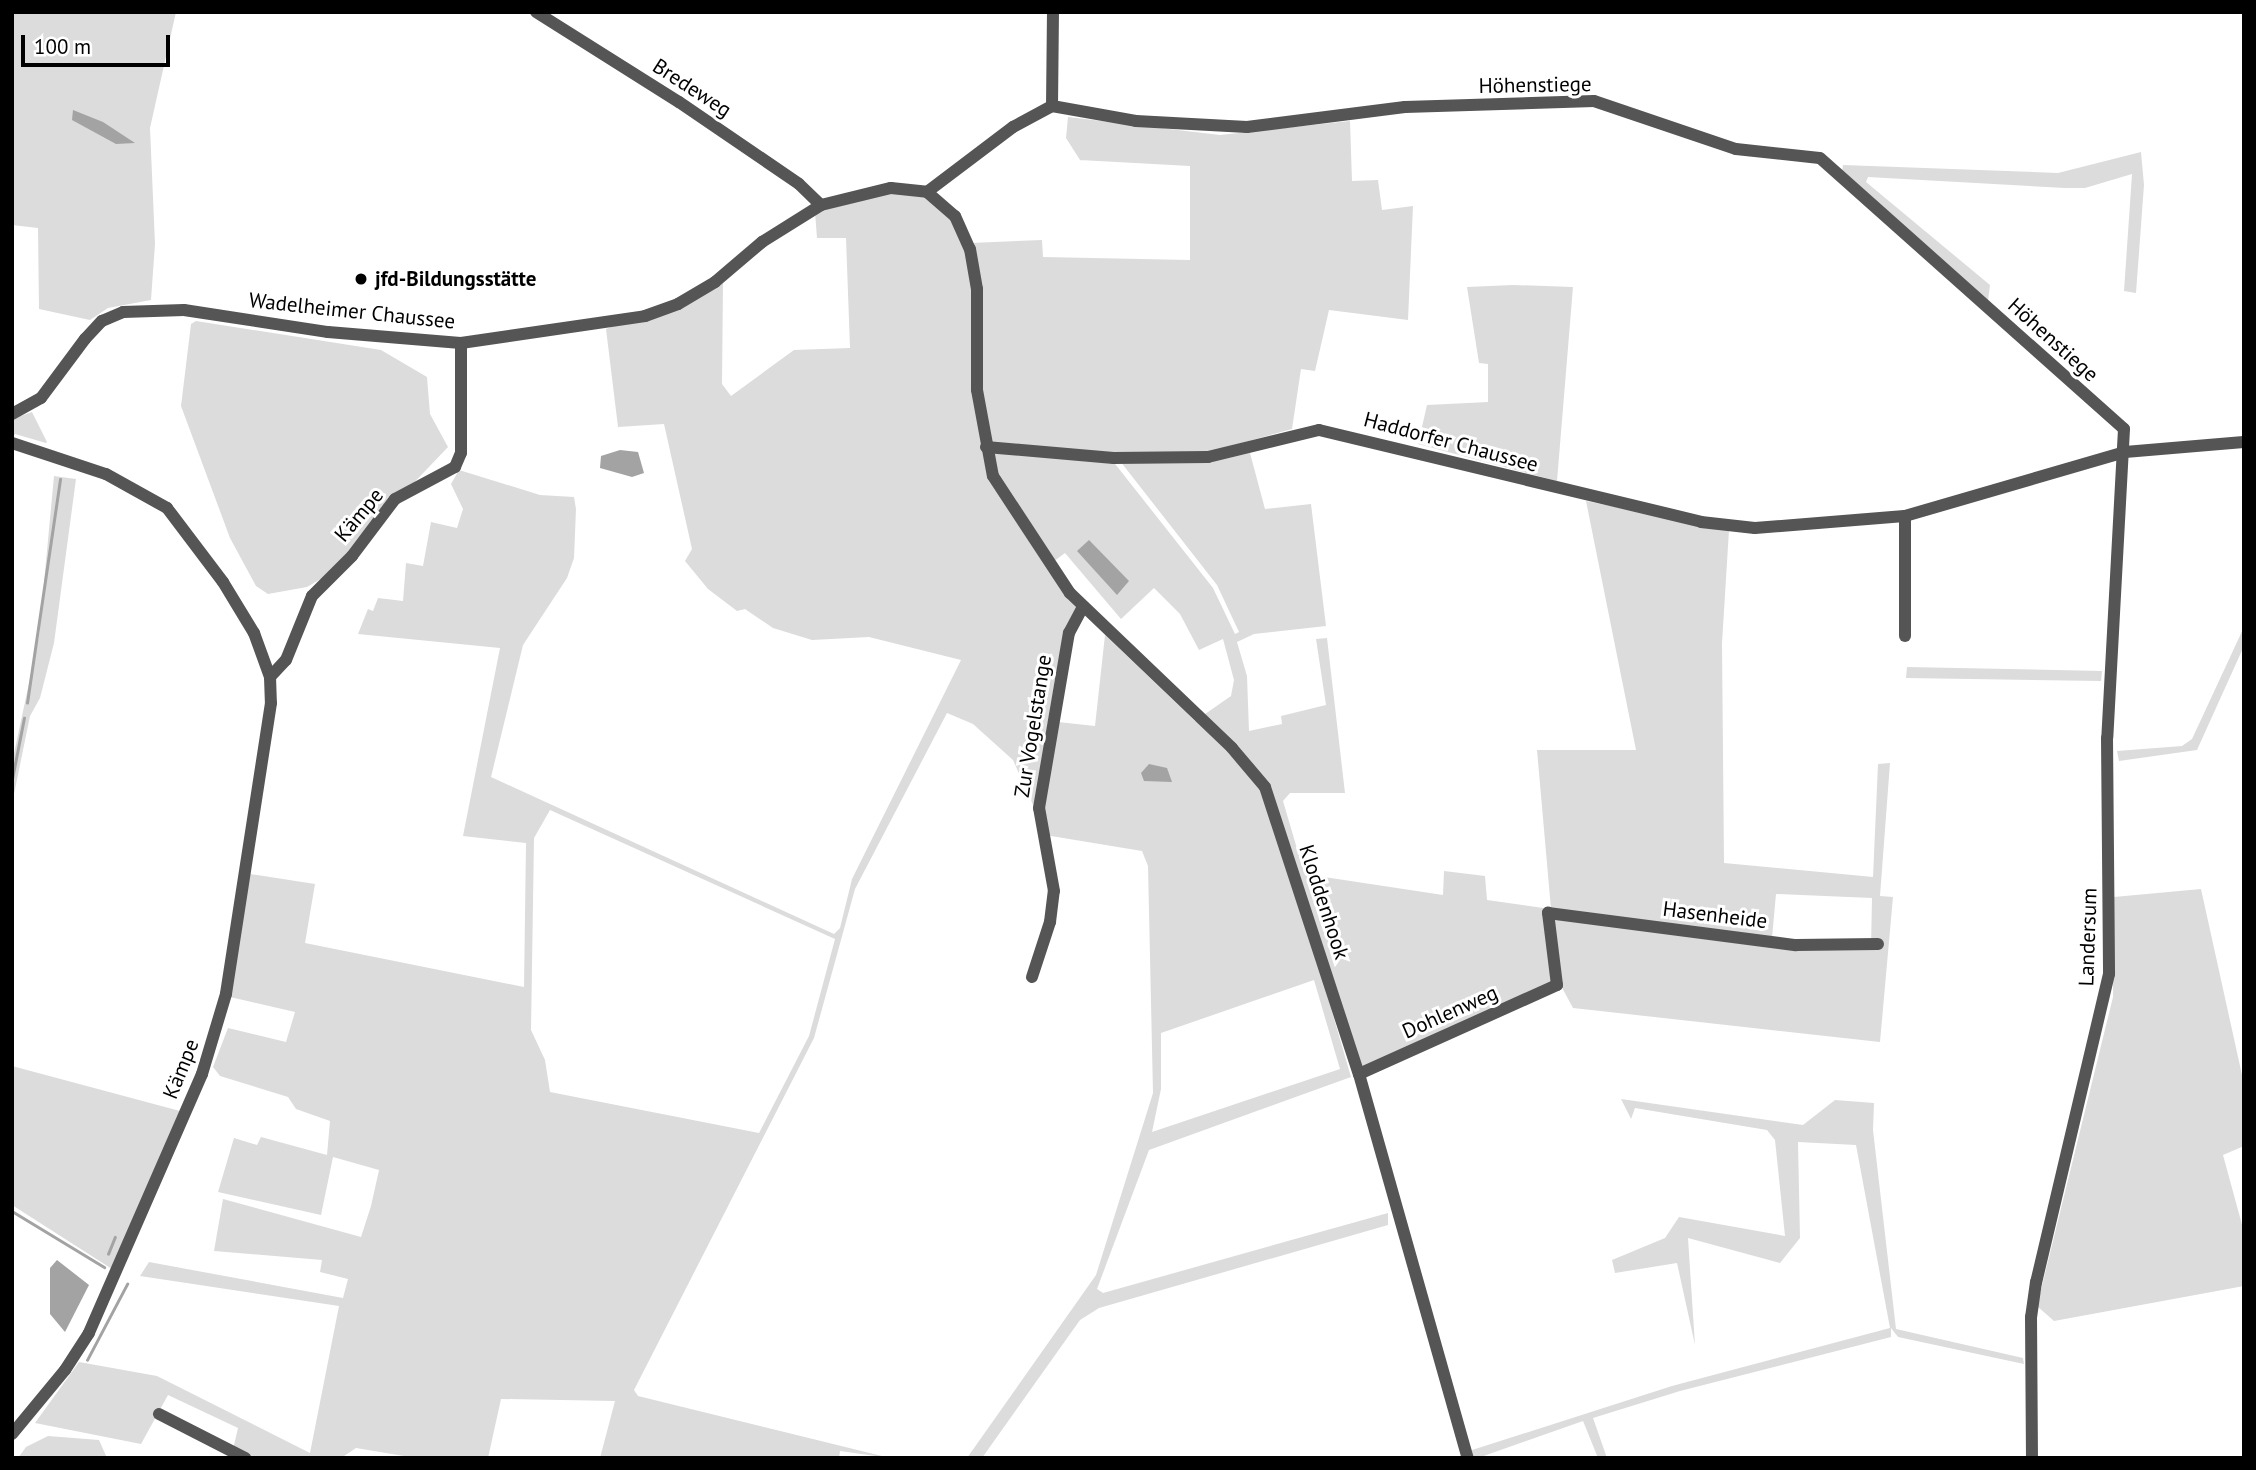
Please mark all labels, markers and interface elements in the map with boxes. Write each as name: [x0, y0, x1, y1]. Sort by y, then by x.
scale bar: [24, 21, 173, 65]
text: 100 m: [34, 33, 91, 60]
street label: Bredeweg: [648, 53, 736, 123]
street label: Höhenstiege: [1478, 71, 1592, 99]
place label: jfd-Bildungsstätte: [375, 266, 536, 292]
marker: jfd-Bildungsstätte: [353, 271, 369, 287]
street label: Wadelheimer Chaussee: [248, 288, 456, 334]
street label: Höhenstiege: [2003, 293, 2103, 387]
street label: Haddorfer Chaussee: [1361, 407, 1541, 477]
street label: Kämpe: [329, 483, 389, 547]
street label: Zur Vogelstange: [1009, 652, 1057, 800]
street label: Kloddenhook: [1294, 842, 1354, 962]
street label: Landersum: [2074, 887, 2102, 987]
street label: Hasenheide: [1661, 896, 1769, 934]
street label: Dohlenweg: [1398, 980, 1502, 1044]
street label: Kämpe: [158, 1035, 204, 1103]

